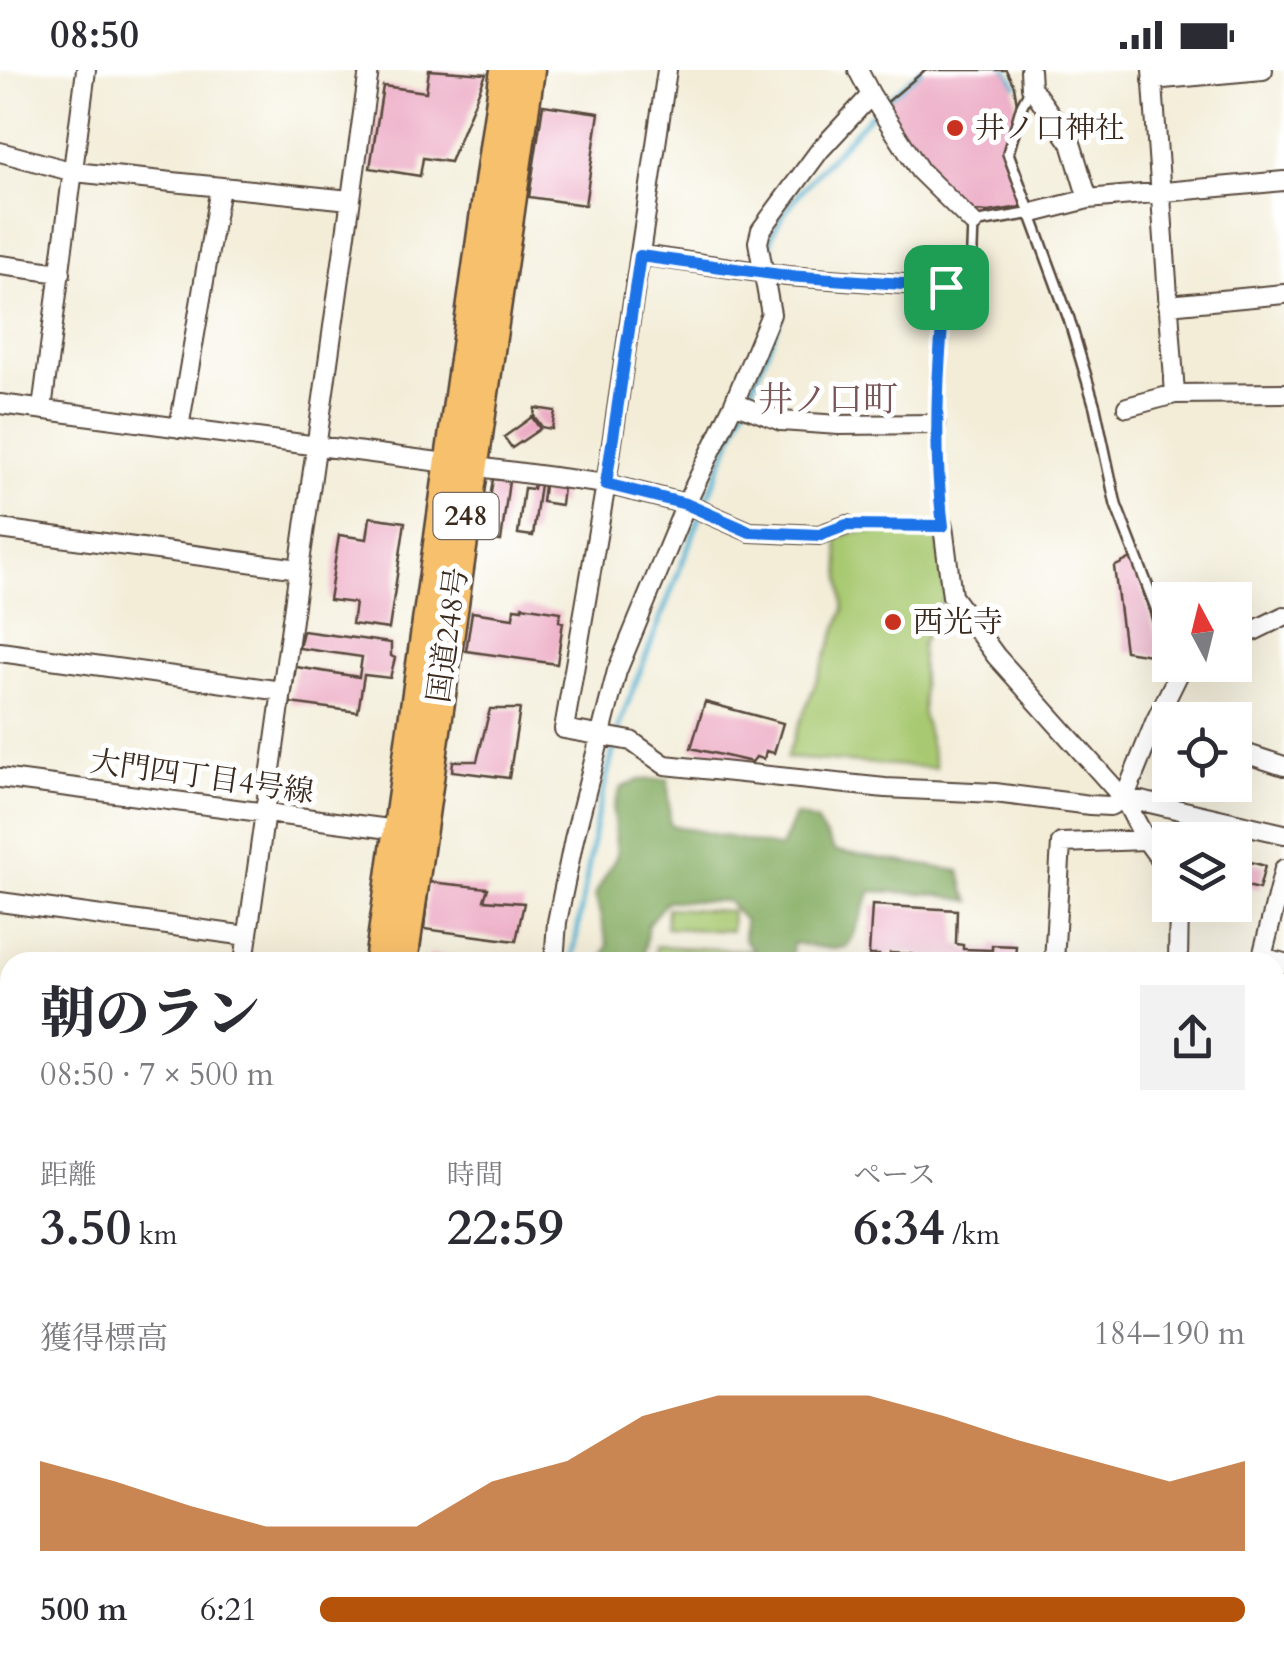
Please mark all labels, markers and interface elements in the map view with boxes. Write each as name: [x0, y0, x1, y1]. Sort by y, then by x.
text: 08:50: [50, 9, 139, 61]
place label: 井ノ口神社: [975, 108, 1125, 149]
marker: 井ノ口神社: [944, 117, 966, 139]
pin: [904, 245, 989, 330]
icon: arrive: [919, 260, 974, 315]
district label: 井ノ口町: [758, 376, 898, 424]
road number: 248: [434, 493, 498, 539]
street label: 国道248号: [418, 565, 478, 705]
north arrow: [1152, 582, 1252, 682]
map controls: [1152, 582, 1252, 922]
place label: 西光寺: [913, 602, 1003, 643]
marker: 西光寺: [882, 611, 904, 633]
button: locate: [1152, 702, 1252, 802]
street label: 大門四丁目4号線: [88, 741, 316, 813]
button: layers: [1152, 822, 1252, 922]
text: 朝のラン: [40, 978, 260, 1052]
button: share: [1140, 985, 1245, 1090]
text: 08:50 · 7 × 500 m: [40, 1053, 274, 1097]
text: 距離: [40, 1156, 96, 1194]
text: 時間: [447, 1156, 503, 1194]
text: ペース: [853, 1156, 936, 1194]
text: 3.50: [40, 1194, 131, 1262]
text: 22:59: [447, 1194, 564, 1262]
text: 6:34: [853, 1194, 945, 1262]
text: km: [131, 1216, 178, 1254]
text: /km: [945, 1216, 1000, 1254]
text: 184–190 m: [1093, 1312, 1245, 1356]
text: 獲得標高: [40, 1317, 168, 1361]
text: 500 m: [40, 1588, 127, 1632]
text: 6:21: [200, 1588, 257, 1632]

